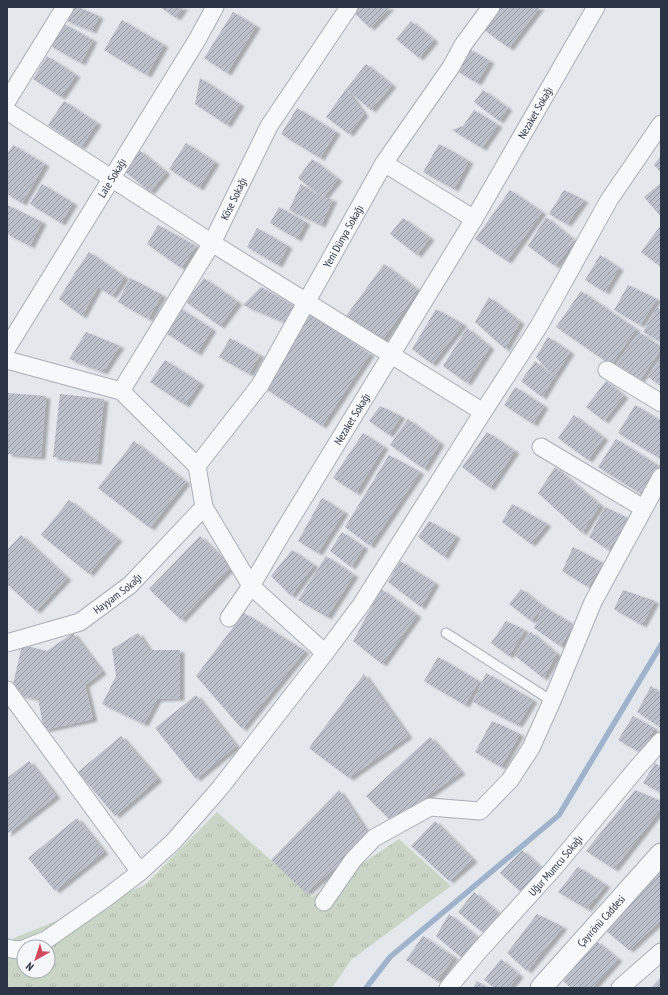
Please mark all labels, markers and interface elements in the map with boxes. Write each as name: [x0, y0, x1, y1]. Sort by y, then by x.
street label: Nezaket Sokağı: [515, 84, 556, 141]
street label: Lale Sokağı: [95, 156, 129, 200]
street label: Köse Sokağı: [217, 175, 250, 222]
street label: Yeni Dünya Sokağı: [320, 202, 366, 270]
street label: Nezaket Sokağı: [331, 390, 373, 447]
street label: Hayyam Sokağı: [90, 570, 145, 617]
street label: Uğur Mumcu Sokağı: [525, 832, 585, 899]
street label: Çayırönü Caddesi: [574, 892, 628, 950]
north arrow: [16, 939, 56, 979]
text: N: [23, 959, 36, 974]

